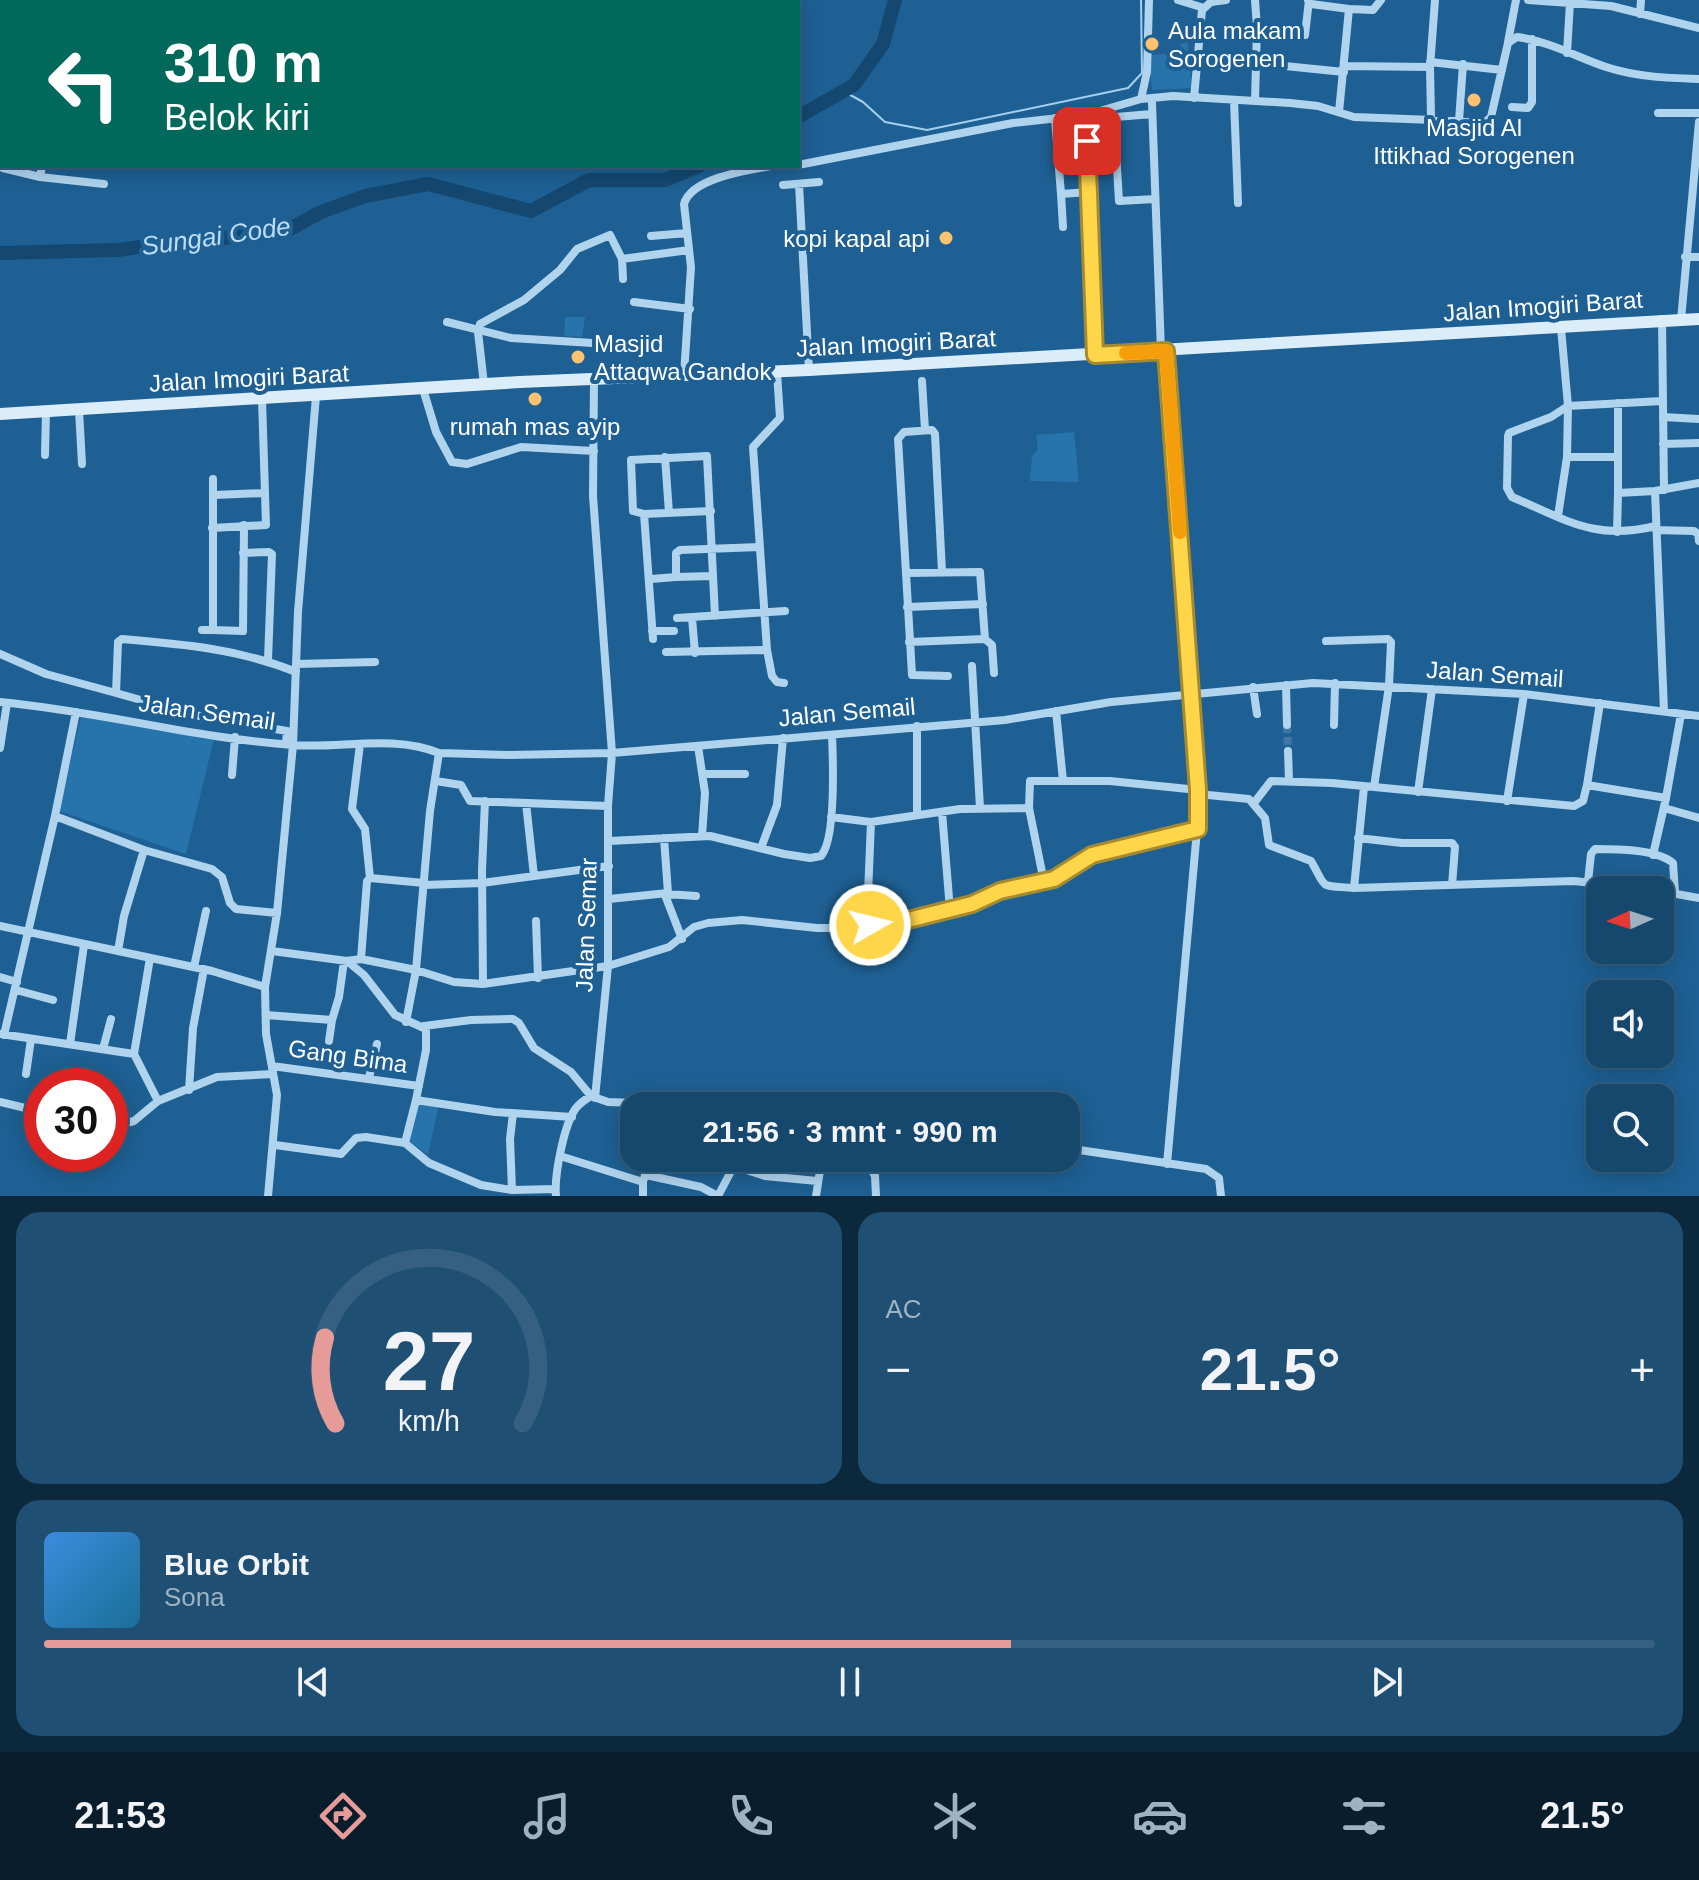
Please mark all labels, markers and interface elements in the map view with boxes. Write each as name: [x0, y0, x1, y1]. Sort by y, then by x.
place label: Aula makam Sorogenen: [1168, 17, 1301, 72]
text: 310 m: [164, 31, 323, 94]
icon: left: [32, 32, 136, 136]
marker: Aula makam Sorogenen: [1143, 35, 1161, 53]
marker: Masjid Al Ittikhad Sorogenen: [1465, 91, 1483, 109]
text: Belok kiri: [164, 97, 310, 138]
pin: [1053, 107, 1121, 175]
place label: Masjid Al Ittikhad Sorogenen: [1373, 114, 1575, 169]
icon: arrive: [1065, 119, 1109, 163]
water label: Sungai Code: [139, 211, 293, 261]
place label: kopi kapal api: [783, 225, 930, 252]
marker: kopi kapal api: [937, 229, 955, 247]
street label: Jalan Imogiri Barat: [1442, 286, 1644, 326]
street label: Jalan Imogiri Barat: [795, 324, 997, 362]
place label: Masjid Attaqwa Gandok: [594, 330, 772, 385]
marker: Masjid Attaqwa Gandok: [569, 348, 587, 366]
street label: Jalan Imogiri Barat: [148, 359, 350, 397]
marker: rumah mas ayip: [526, 390, 544, 408]
place label: rumah mas ayip: [450, 413, 620, 440]
street label: Jalan Semail: [1426, 656, 1564, 692]
street label: Jalan Semail: [137, 689, 277, 735]
street label: Jalan Semail: [777, 693, 917, 731]
street label: Jalan Semar: [570, 857, 602, 993]
north arrow: [1586, 876, 1674, 964]
map controls: [1586, 876, 1674, 1172]
position arrow: [828, 883, 912, 967]
button: sound: [1586, 980, 1674, 1068]
street label: Gang Bima: [287, 1034, 410, 1078]
speed limit sign: 30: [24, 1068, 128, 1172]
button: search: [1586, 1084, 1674, 1172]
text: 21:56 · 3 mnt · 990 m: [702, 1115, 998, 1148]
text: AC: [886, 1294, 922, 1324]
text: 27: [382, 1315, 475, 1408]
text: 21.5°: [1200, 1336, 1341, 1403]
text: −: [886, 1345, 911, 1394]
text: +: [1629, 1345, 1655, 1394]
text: km/h: [398, 1405, 460, 1437]
text: Blue Orbit: [164, 1548, 309, 1581]
text: Sona: [164, 1582, 225, 1612]
icon: previous: [291, 1660, 335, 1704]
icon: pause: [828, 1660, 872, 1704]
icon: next: [1365, 1660, 1409, 1704]
icon: directions: [315, 1788, 371, 1844]
icon: music: [519, 1788, 575, 1844]
icon: phone: [723, 1788, 779, 1844]
icon: climate: [927, 1788, 983, 1844]
icon: car: [1132, 1788, 1188, 1844]
icon: filters: [1336, 1788, 1392, 1844]
text: 21:53: [74, 1795, 166, 1836]
text: 21.5°: [1540, 1795, 1625, 1836]

